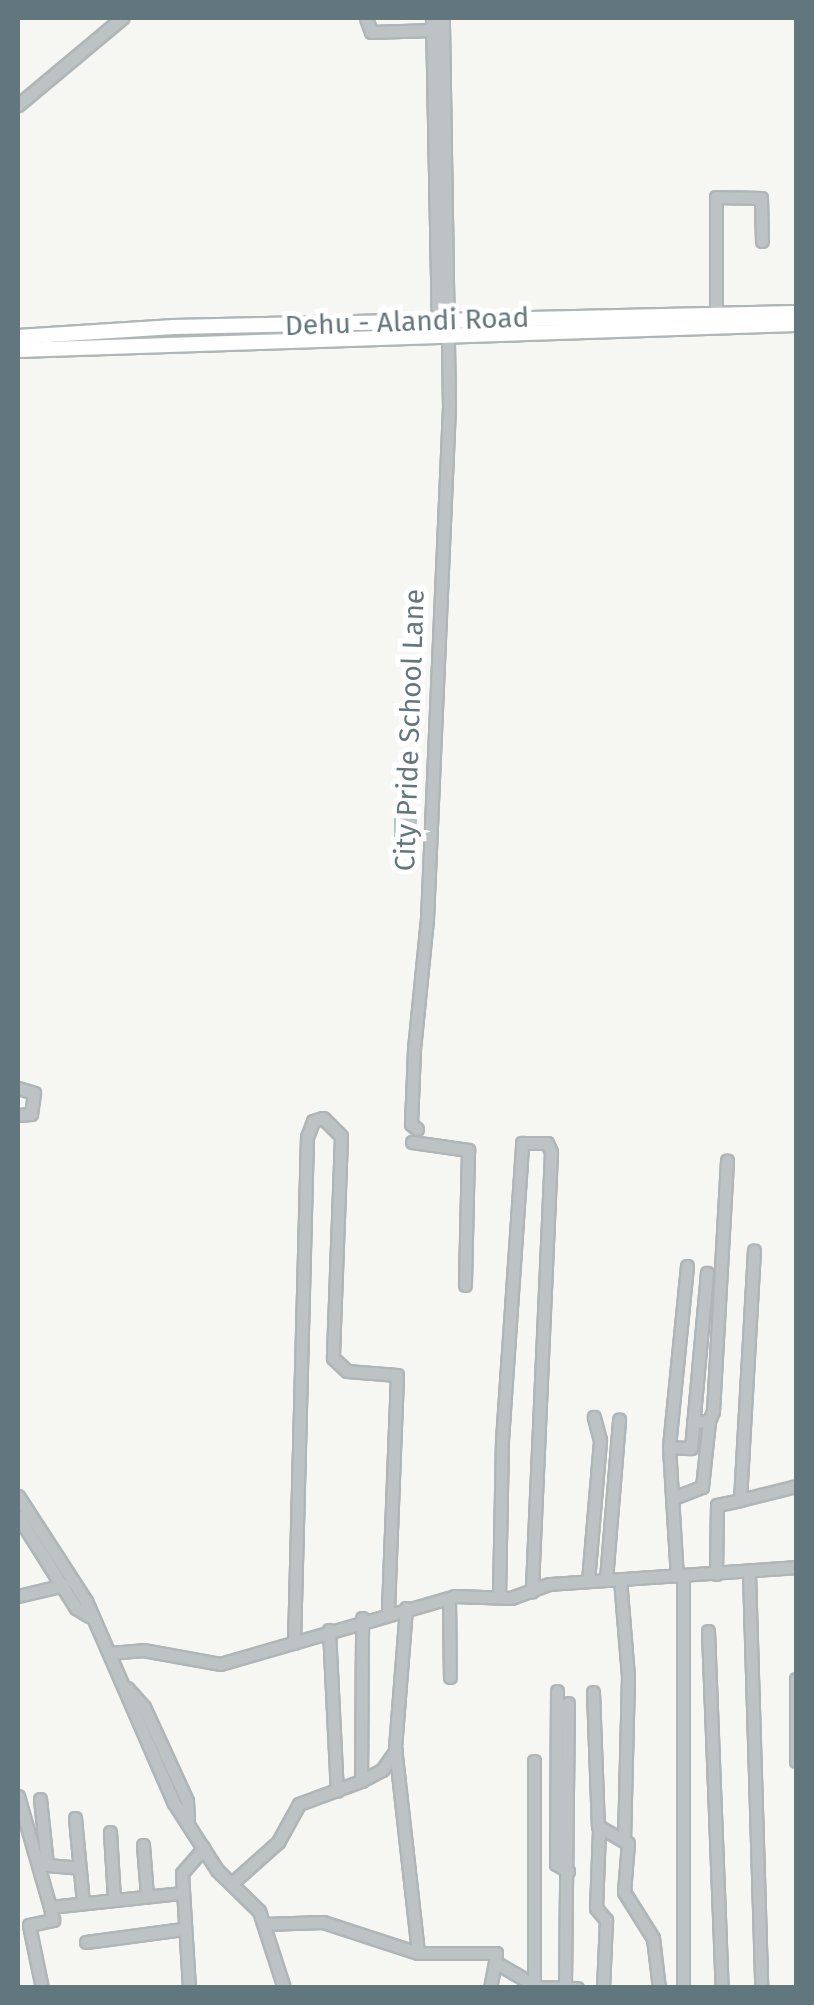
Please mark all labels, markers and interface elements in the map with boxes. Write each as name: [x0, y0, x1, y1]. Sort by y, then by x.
street label: Dehu - Alandi Road: [284, 301, 530, 343]
street label: City Pride School Lane: [388, 588, 432, 872]

